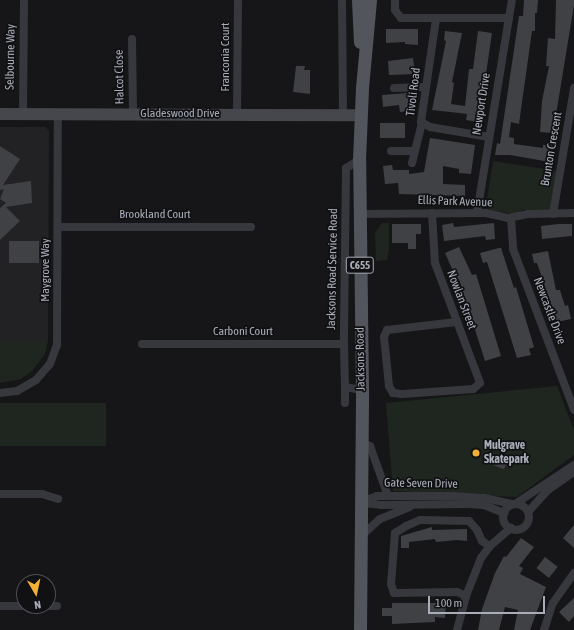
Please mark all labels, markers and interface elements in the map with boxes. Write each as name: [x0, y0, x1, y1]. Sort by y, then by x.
street label: Franconia Court: [219, 23, 233, 91]
street label: Selbourne Way: [3, 24, 19, 90]
street label: Halcot Close: [112, 50, 128, 104]
street label: Tivoli Road: [404, 67, 424, 117]
street label: Newport Drive: [470, 72, 494, 136]
street label: Gladeswood Drive: [140, 107, 220, 121]
street label: Brunton Crescent: [538, 111, 566, 187]
street label: Ellis Park Avenue: [417, 193, 493, 211]
street label: Brookland Court: [119, 208, 191, 222]
street label: Jacksons Road Service Road: [325, 208, 341, 330]
street label: Maygrove Way: [39, 238, 53, 302]
road number: C655: [345, 256, 375, 274]
street label: Nowlan Street: [443, 268, 479, 332]
street label: Newcastle Drive: [530, 275, 568, 347]
street label: Carboni Court: [213, 325, 273, 339]
street label: Jacksons Road: [353, 327, 369, 391]
place label: Mulgrave Skatepark: [484, 439, 529, 467]
marker: Mulgrave Skatepark: [471, 448, 481, 458]
street label: Gate Seven Drive: [384, 476, 458, 492]
north arrow: [16, 574, 56, 614]
scale bar: [430, 588, 547, 614]
text: 100 m: [435, 596, 462, 610]
text: N: [34, 598, 42, 611]

